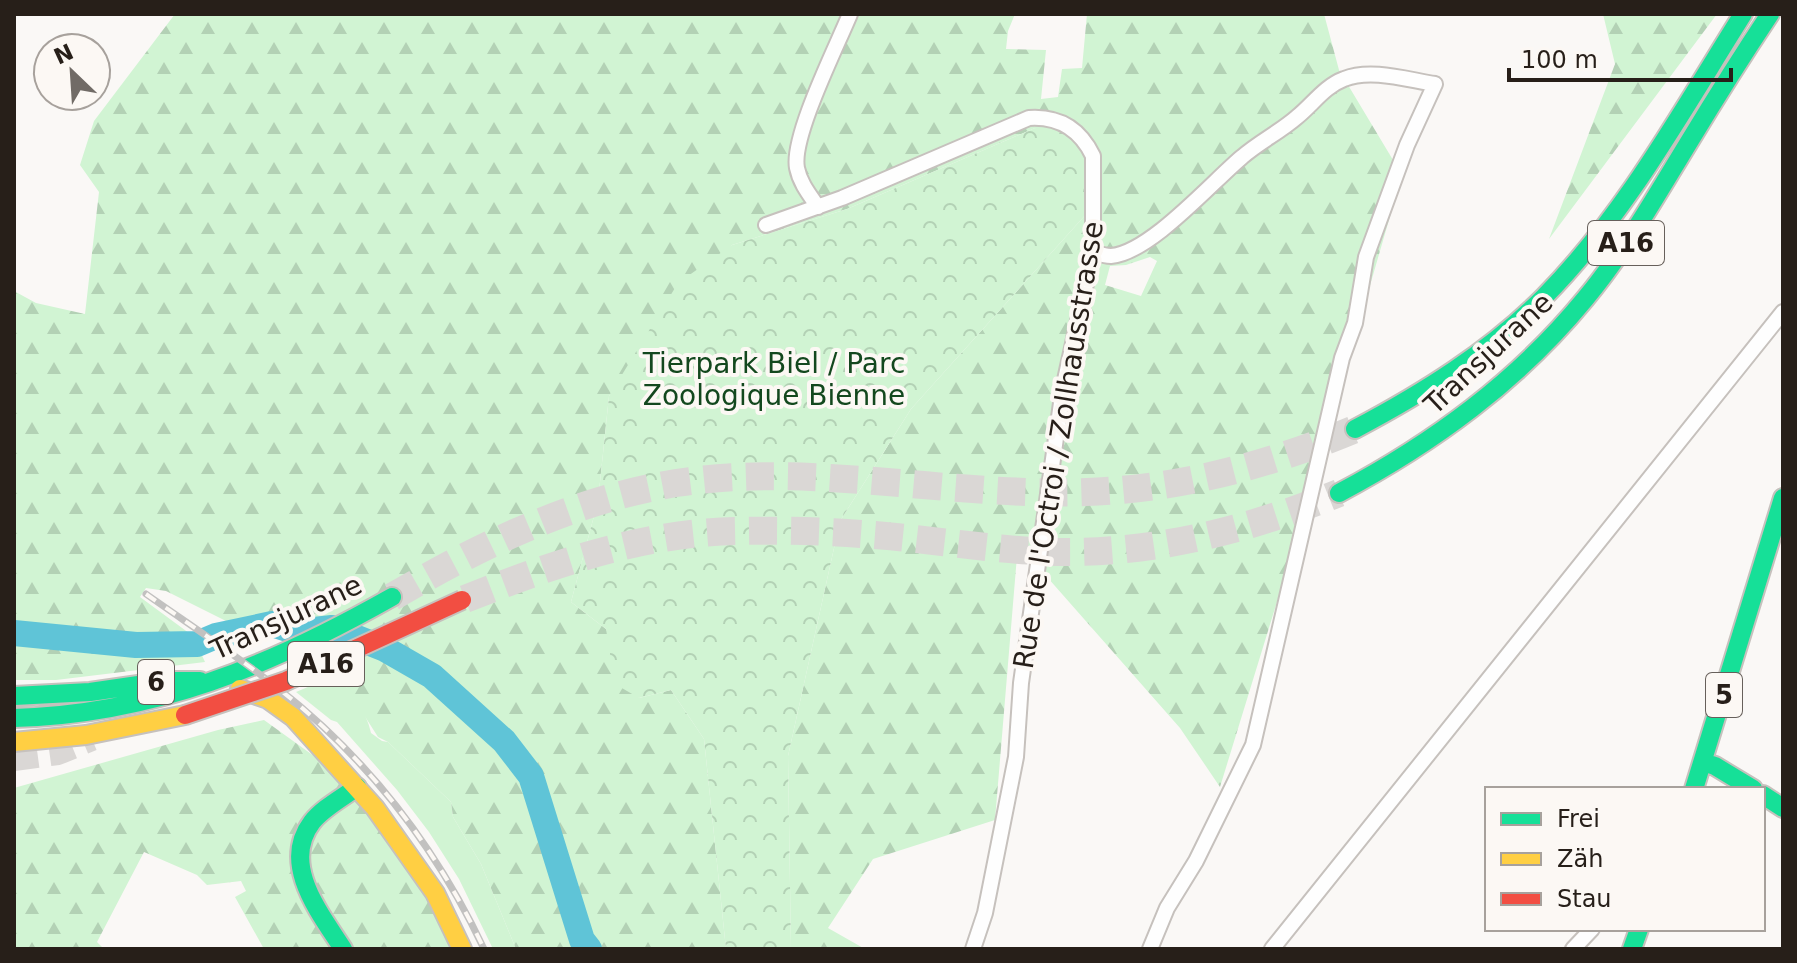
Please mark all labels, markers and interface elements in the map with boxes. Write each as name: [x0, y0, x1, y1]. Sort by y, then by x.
north arrow: [32, 32, 112, 112]
scale bar: [1509, 32, 1731, 82]
text: N: [50, 39, 77, 70]
text: 100 m: [1521, 46, 1598, 74]
street label: Rue de l'Octroi / Zollhausstrasse: [1007, 219, 1110, 671]
road number: A16: [1588, 221, 1664, 265]
street label: Transjurane: [1417, 286, 1559, 422]
park label: Tierpark Biel / Parc Zoologique Bienne: [642, 347, 905, 412]
street label: Transjurane: [204, 568, 367, 667]
road number: A16: [288, 642, 364, 686]
road number: 6: [138, 660, 174, 704]
road number: 5: [1706, 673, 1742, 717]
legend: [1485, 787, 1765, 931]
text: Frei: [1557, 805, 1600, 833]
text: Zäh: [1557, 845, 1603, 873]
text: Stau: [1557, 885, 1612, 913]

